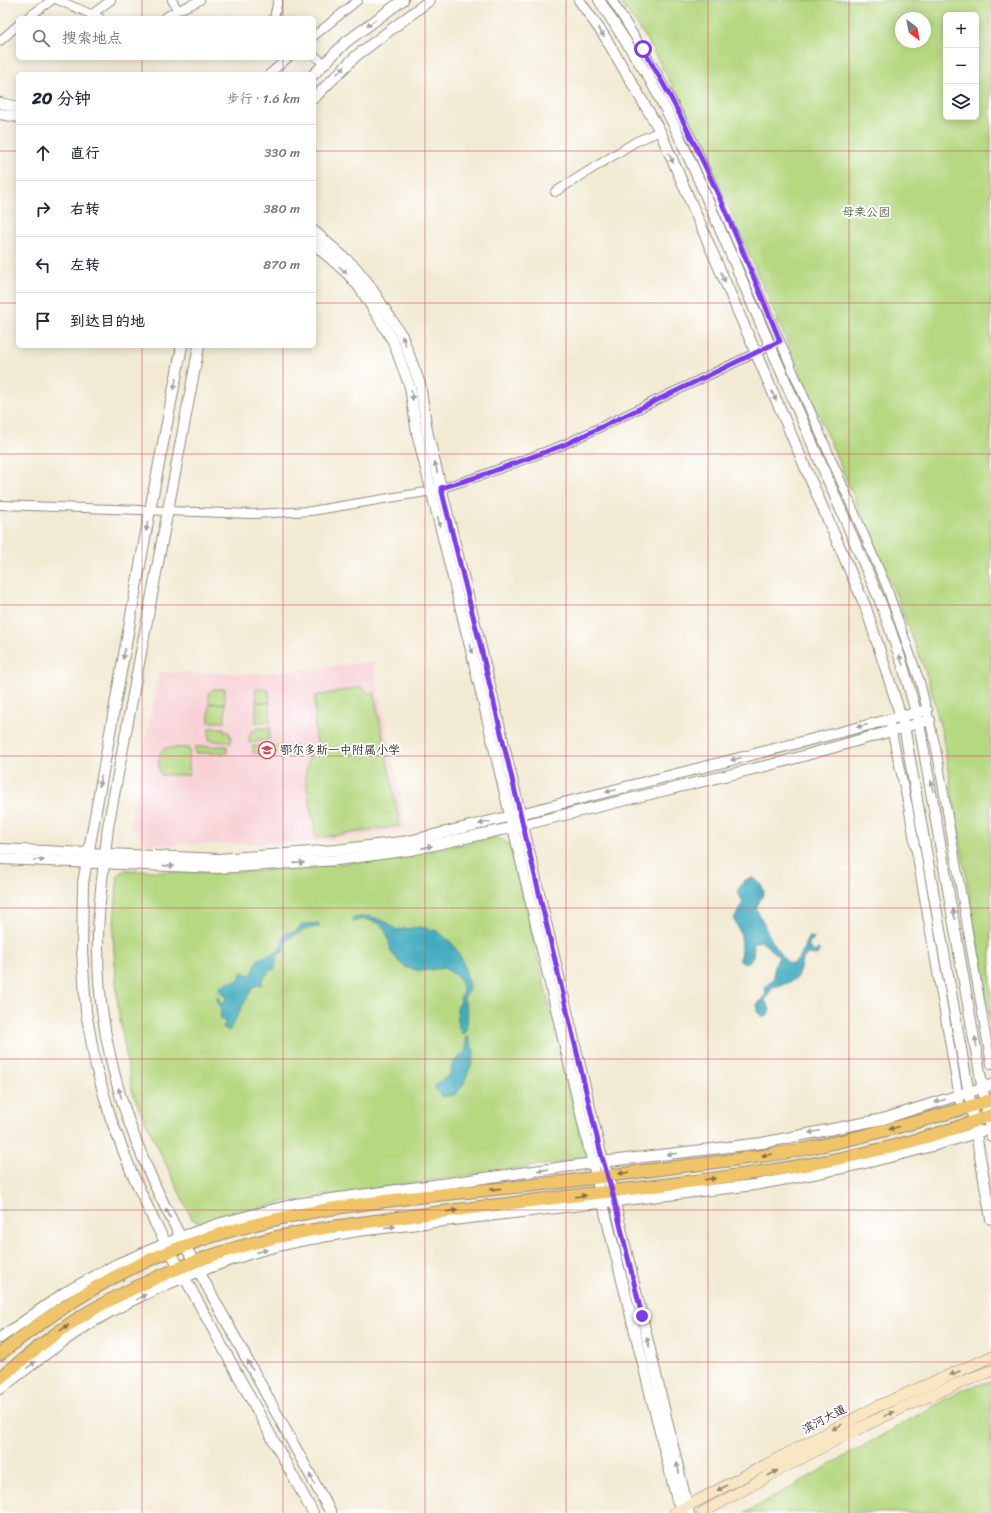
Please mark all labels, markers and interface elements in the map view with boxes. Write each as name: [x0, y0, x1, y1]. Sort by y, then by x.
north arrow: [895, 12, 931, 48]
map controls: [943, 12, 979, 120]
button: +: [943, 12, 979, 48]
search box: [16, 16, 316, 60]
one-way arrow: [366, 19, 377, 27]
text: 搜索地点: [62, 25, 122, 51]
icon: search: [30, 27, 52, 49]
one-way arrow: [597, 27, 605, 37]
route start: [634, 40, 652, 58]
button: −: [943, 48, 979, 84]
one-way arrow: [336, 65, 346, 75]
text: 20 分钟: [32, 83, 91, 113]
button: layers: [943, 84, 979, 120]
text: 步行 · 1.6 km: [227, 87, 300, 110]
text: 直行: [70, 140, 100, 166]
text: 330 m: [264, 141, 300, 164]
icon: ahead: [32, 142, 54, 164]
one-way arrow: [668, 152, 674, 163]
text: 右转: [70, 196, 100, 222]
text: 380 m: [263, 197, 300, 220]
icon: right: [32, 198, 54, 220]
park label: 母亲公园: [842, 201, 890, 223]
text: 左转: [70, 252, 100, 278]
text: 870 m: [263, 253, 300, 276]
icon: left: [32, 254, 54, 276]
one-way arrow: [338, 265, 348, 275]
one-way arrow: [720, 271, 726, 282]
text: 到达目的地: [70, 308, 145, 334]
icon: arrive: [32, 310, 54, 332]
one-way arrow: [400, 335, 406, 347]
one-way arrow: [171, 378, 177, 390]
one-way arrow: [409, 389, 415, 401]
one-way arrow: [772, 391, 778, 403]
one-way arrow: [433, 461, 439, 473]
one-way arrow: [437, 515, 443, 528]
one-way arrow: [144, 520, 150, 532]
one-way arrow: [468, 642, 474, 654]
one-way arrow: [121, 647, 127, 660]
one-way arrow: [897, 653, 903, 665]
one-way arrow: [856, 724, 869, 730]
place label: 鄂尔多斯一中附属小学: [280, 739, 400, 761]
school or university icon: 鄂尔多斯一中附属小学: [257, 740, 277, 760]
one-way arrow: [730, 756, 743, 762]
one-way arrow: [97, 775, 103, 788]
one-way arrow: [928, 780, 934, 792]
one-way arrow: [604, 788, 616, 794]
one-way arrow: [478, 820, 491, 826]
one-way arrow: [421, 843, 434, 849]
one-way arrow: [33, 857, 46, 863]
one-way arrow: [293, 859, 305, 866]
one-way arrow: [163, 863, 176, 869]
one-way arrow: [951, 908, 957, 920]
one-way arrow: [973, 1036, 979, 1048]
one-way arrow: [117, 1087, 123, 1099]
one-way arrow: [934, 1098, 946, 1104]
one-way arrow: [888, 1125, 900, 1131]
one-way arrow: [808, 1130, 821, 1136]
one-way arrow: [666, 1151, 678, 1157]
one-way arrow: [761, 1152, 773, 1158]
one-way arrow: [537, 1167, 549, 1173]
one-way arrow: [618, 1170, 630, 1176]
one-way arrow: [704, 1176, 716, 1183]
one-way arrow: [489, 1186, 501, 1192]
one-way arrow: [575, 1192, 587, 1199]
one-way arrow: [165, 1207, 172, 1219]
one-way arrow: [446, 1207, 458, 1214]
one-way arrow: [384, 1224, 396, 1230]
one-way arrow: [256, 1247, 269, 1253]
one-way arrow: [135, 1294, 147, 1300]
route end: [633, 1307, 651, 1325]
one-way arrow: [58, 1325, 70, 1332]
one-way arrow: [644, 1335, 650, 1348]
one-way arrow: [247, 1359, 253, 1371]
one-way arrow: [26, 1362, 36, 1370]
one-way arrow: [949, 1370, 961, 1376]
street label: 滨河大道: [798, 1398, 850, 1440]
one-way arrow: [883, 1411, 894, 1417]
one-way arrow: [831, 1424, 843, 1430]
one-way arrow: [675, 1462, 681, 1474]
one-way arrow: [767, 1469, 778, 1476]
one-way arrow: [309, 1473, 316, 1485]
one-way arrow: [716, 1484, 728, 1491]

